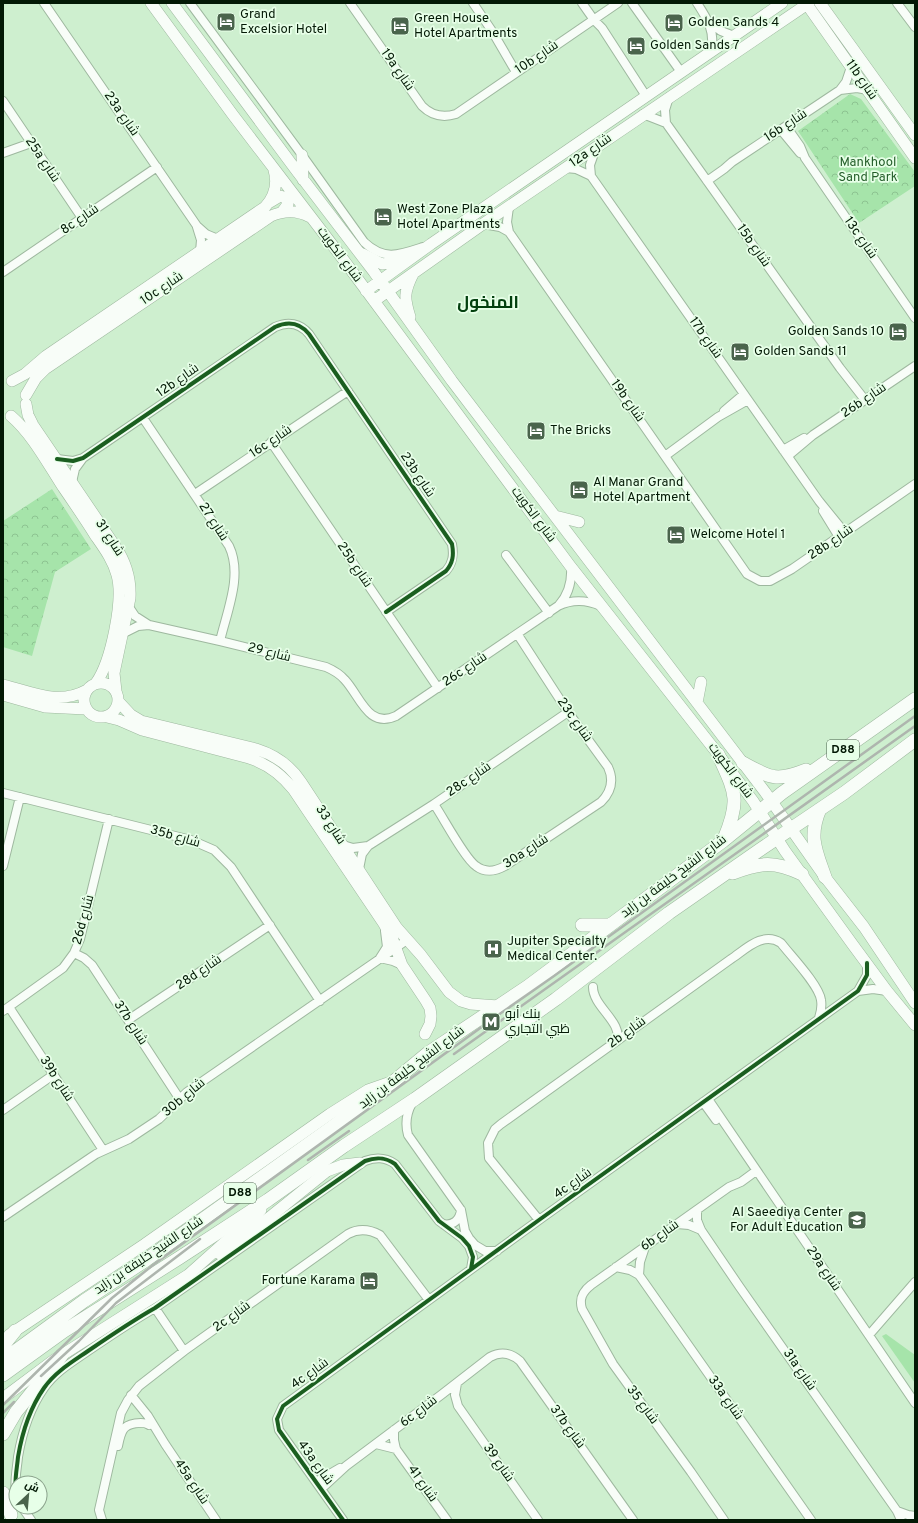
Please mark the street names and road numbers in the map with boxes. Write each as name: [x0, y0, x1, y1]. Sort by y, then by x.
street label: 10b شارع: [512, 38, 562, 78]
street label: 19a شارع: [377, 46, 417, 94]
street label: 11b شارع: [841, 57, 881, 103]
street label: 23a شارع: [100, 89, 142, 139]
street label: 16b شارع: [761, 106, 811, 146]
street label: 12a شارع: [567, 131, 615, 171]
street label: 25a شارع: [21, 134, 63, 186]
street label: 8c شارع: [58, 201, 102, 239]
street label: 13c شارع: [840, 214, 880, 262]
street label: 15b شارع: [733, 222, 773, 270]
street label: شارع الكويت: [313, 224, 365, 286]
street label: 10c شارع: [138, 269, 186, 309]
street label: 17b شارع: [685, 314, 725, 362]
street label: 12b شارع: [154, 361, 202, 401]
street label: 19b شارع: [607, 377, 647, 425]
street label: 26b شارع: [838, 380, 890, 422]
street label: 16c شارع: [247, 422, 295, 462]
street label: 23b شارع: [396, 449, 438, 501]
street label: شارع الكويت: [507, 484, 559, 546]
street label: شارع 27: [195, 500, 231, 544]
street label: شارع 31: [91, 516, 127, 560]
street label: 28b شارع: [805, 522, 857, 564]
street label: 25b شارع: [333, 539, 375, 591]
street label: شارع 29: [246, 640, 292, 666]
street label: 26c شارع: [440, 649, 490, 691]
street label: 23c شارع: [553, 695, 595, 745]
street label: شارع الكويت: [704, 740, 756, 802]
road number: D88: [827, 740, 859, 760]
street label: 28c شارع: [443, 759, 495, 801]
street label: شارع 33: [311, 802, 349, 848]
street label: 35b شارع: [148, 822, 202, 852]
street label: 30a شارع: [500, 831, 552, 873]
street label: شارع الشيخ خليفة بن زايد: [618, 832, 730, 922]
street label: 26d شارع: [70, 893, 98, 947]
street label: 28d شارع: [173, 952, 225, 994]
street label: 37b شارع: [110, 998, 150, 1048]
street label: 2b شارع: [605, 1014, 649, 1052]
street label: شارع الشيخ خليفة بن زايد: [356, 1023, 468, 1113]
street label: 39b شارع: [35, 1053, 77, 1105]
street label: 30b شارع: [159, 1075, 209, 1121]
street label: 4c شارع: [551, 1165, 595, 1203]
road number: D88: [224, 1183, 256, 1203]
street label: شارع الشيخ خليفة بن زايد: [91, 1213, 207, 1299]
street label: 6b شارع: [638, 1217, 682, 1255]
street label: 29a شارع: [802, 1243, 844, 1295]
street label: 2c شارع: [210, 1298, 254, 1336]
street label: 31a شارع: [779, 1346, 819, 1394]
street label: 4c شارع: [288, 1355, 332, 1393]
street label: 33a شارع: [704, 1373, 746, 1423]
street label: شارع 35: [623, 1382, 661, 1428]
street label: 6c شارع: [397, 1393, 441, 1431]
street label: 37b شارع: [546, 1402, 588, 1452]
street label: 43a شارع: [294, 1438, 336, 1488]
street label: شارع 39: [479, 1441, 517, 1485]
street label: 45a شارع: [170, 1456, 212, 1508]
street label: شارع 41: [404, 1463, 440, 1505]

